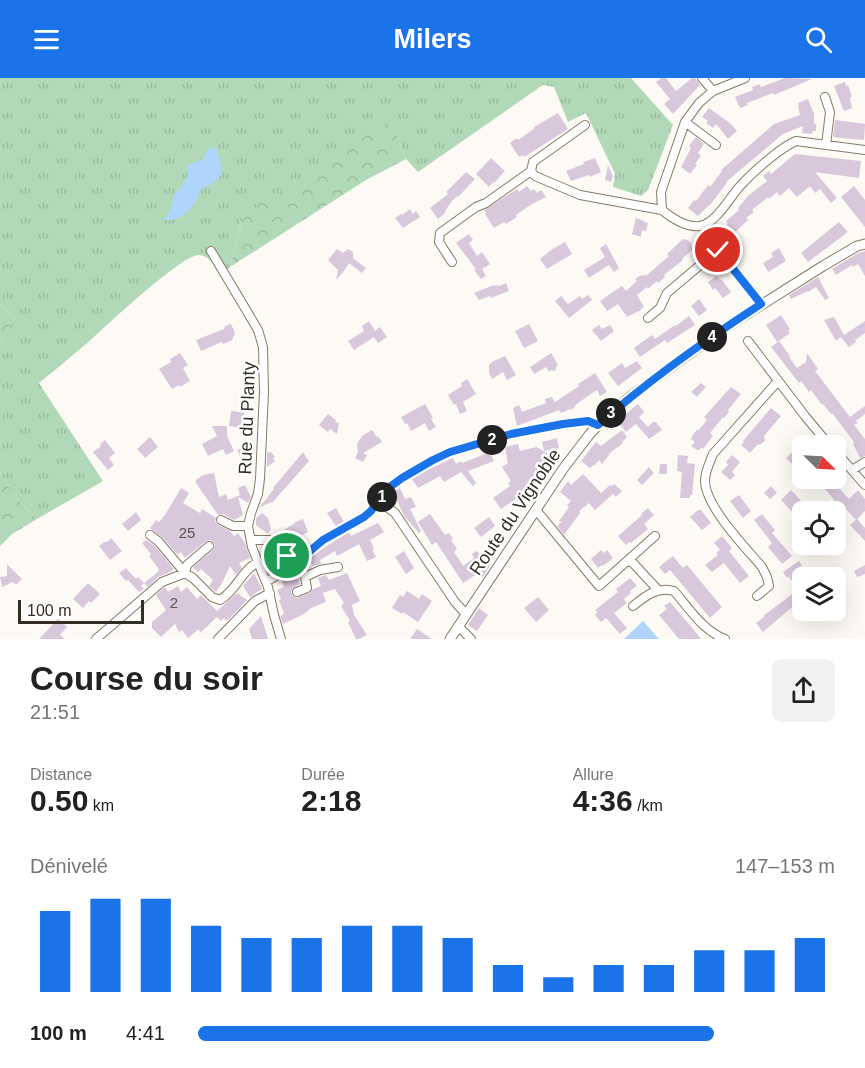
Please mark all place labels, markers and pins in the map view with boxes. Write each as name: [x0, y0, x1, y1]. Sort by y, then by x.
pin: [692, 224, 743, 275]
pin: 4: [697, 322, 727, 352]
pin: 3: [596, 398, 626, 428]
pin: 2: [477, 425, 507, 455]
pin: 1: [367, 482, 397, 512]
pin: [261, 530, 312, 581]

